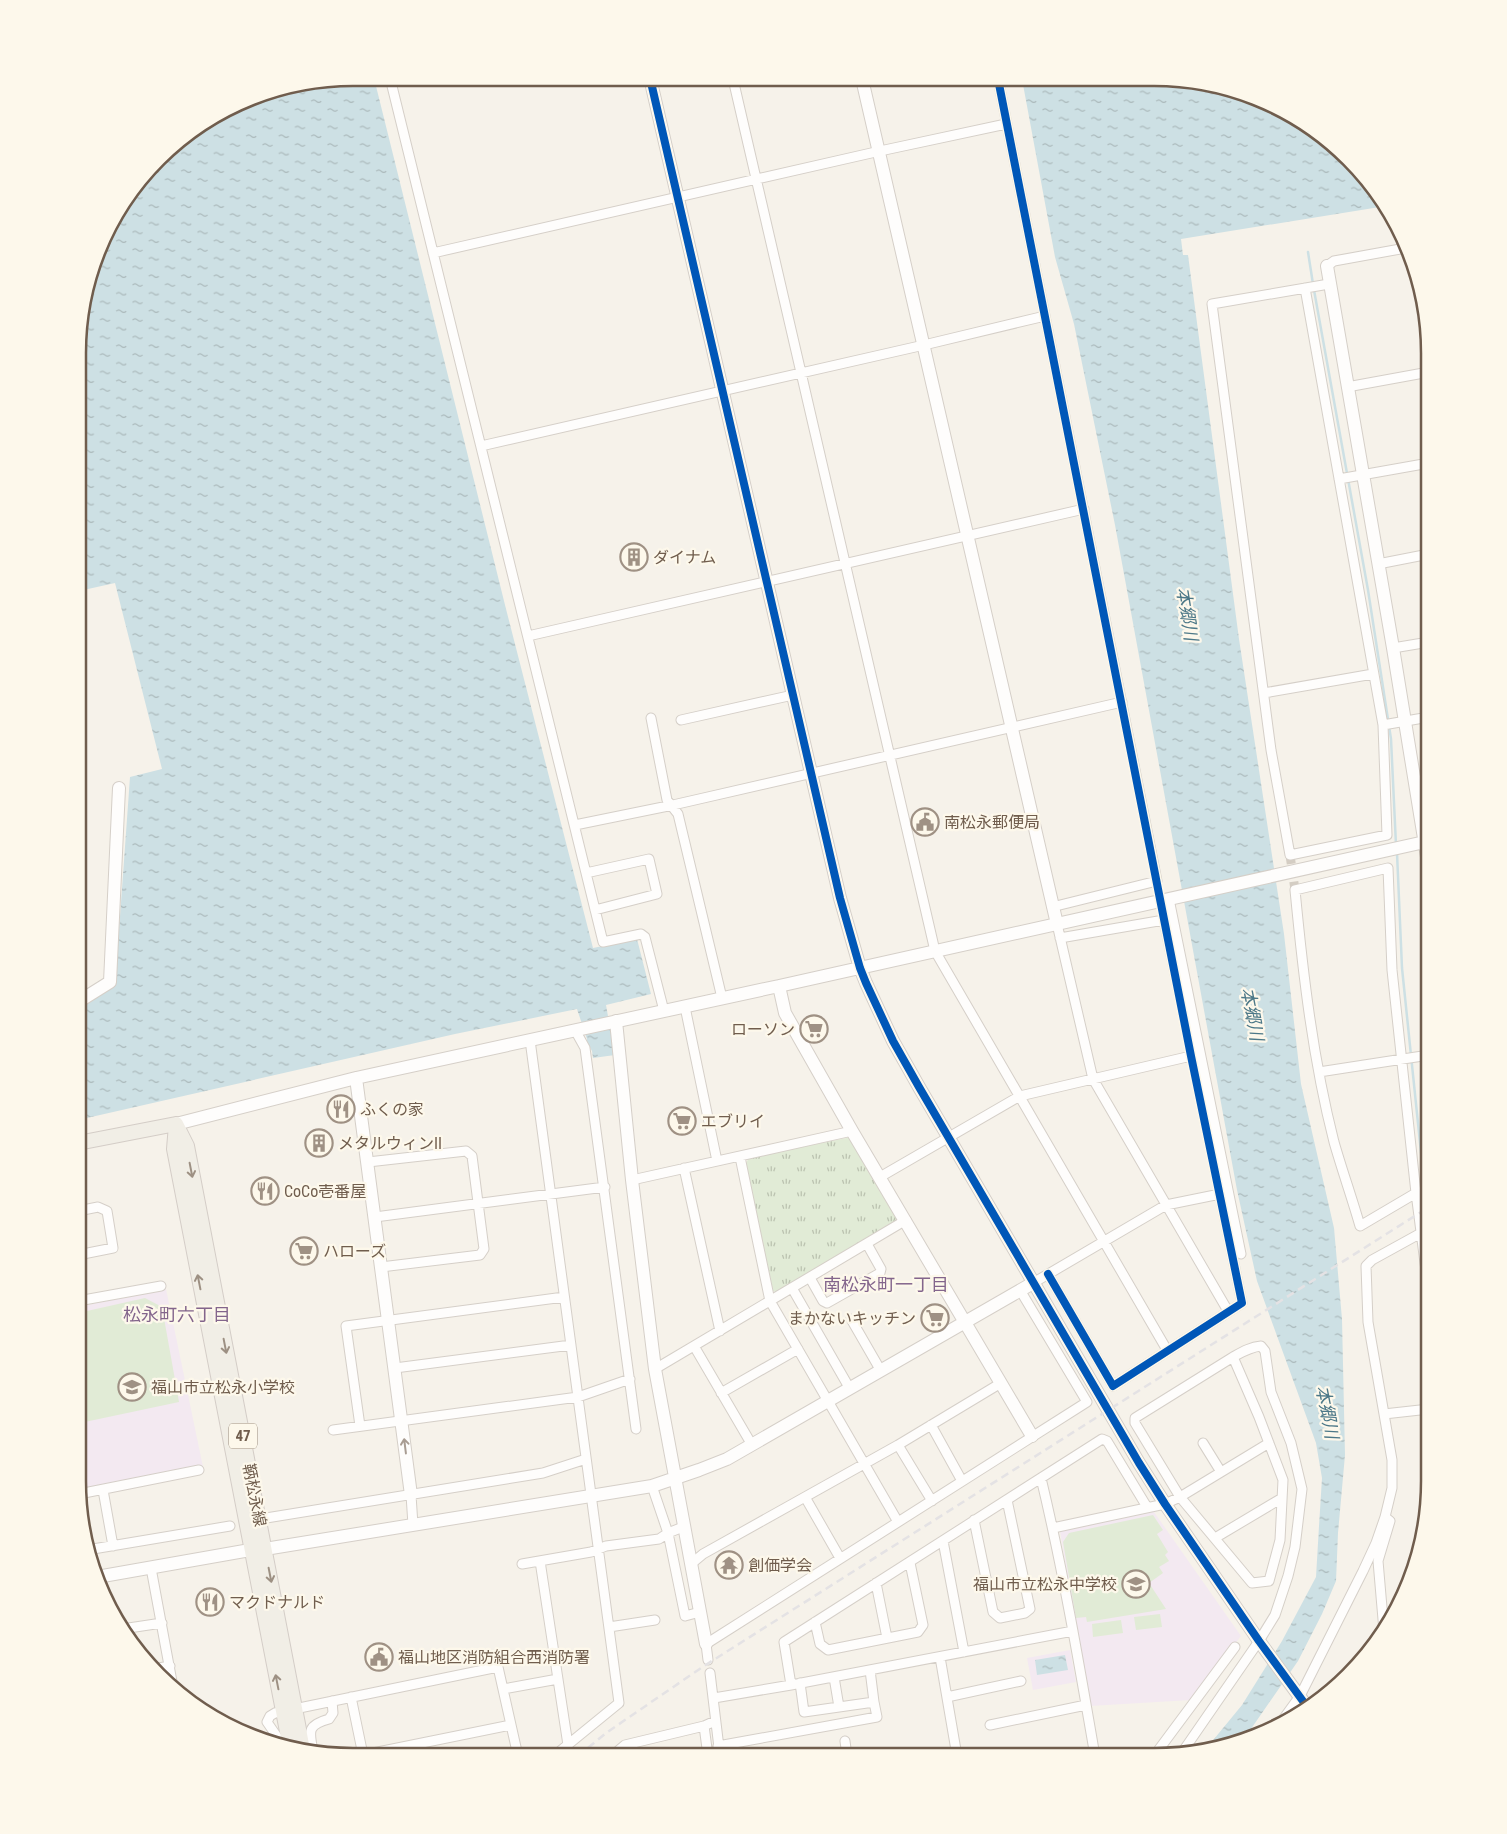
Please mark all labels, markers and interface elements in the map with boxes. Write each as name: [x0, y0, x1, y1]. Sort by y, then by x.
building icon: ダイナム: [619, 542, 649, 572]
place label: ダイナム: [653, 548, 716, 567]
water label: 本郷川: [1173, 586, 1202, 644]
public building icon: 南松永郵便局: [910, 807, 940, 837]
place label: 南松永郵便局: [944, 813, 1040, 832]
water label: 本郷川: [1237, 985, 1268, 1044]
supermarket icon: ローソン: [799, 1014, 829, 1044]
place label: ローソン: [731, 1020, 795, 1039]
restaurant icon: ふくの家: [326, 1094, 356, 1124]
place label: ふくの家: [360, 1100, 424, 1119]
supermarket icon: エブリイ: [667, 1106, 697, 1136]
place label: エブリイ: [701, 1112, 765, 1131]
building icon: メタルウィンII: [304, 1128, 334, 1158]
place label: メタルウィンII: [338, 1134, 442, 1153]
one-way arrow: [187, 1161, 197, 1177]
restaurant icon: CoCo壱番屋: [250, 1176, 280, 1206]
place label: CoCo壱番屋: [284, 1182, 366, 1201]
supermarket icon: ハローズ: [289, 1236, 319, 1266]
place label: ハローズ: [323, 1242, 386, 1261]
one-way arrow: [194, 1274, 204, 1290]
district label: 南松永町一丁目: [823, 1274, 949, 1295]
supermarket icon: まかないキッチン: [920, 1303, 950, 1333]
district label: 松永町六丁目: [123, 1304, 231, 1325]
place label: まかないキッチン: [788, 1309, 916, 1328]
one-way arrow: [221, 1338, 231, 1354]
school or university icon: 福山市立松永小学校: [117, 1372, 147, 1402]
place label: 福山市立松永小学校: [151, 1378, 295, 1397]
water label: 本郷川: [1312, 1383, 1343, 1442]
road number: 47: [229, 1424, 257, 1448]
one-way arrow: [400, 1438, 410, 1454]
street label: 鞆松永線: [239, 1462, 270, 1528]
temple icon: 創価学会: [714, 1550, 744, 1580]
place label: 創価学会: [748, 1556, 812, 1575]
one-way arrow: [266, 1566, 275, 1582]
school or university icon: 福山市立松永中学校: [1121, 1569, 1151, 1599]
place label: 福山市立松永中学校: [973, 1575, 1117, 1594]
restaurant icon: マクドナルド: [195, 1587, 225, 1617]
place label: マクドナルド: [229, 1593, 325, 1612]
public building icon: 福山地区消防組合西消防署: [364, 1642, 394, 1672]
place label: 福山地区消防組合西消防署: [398, 1648, 590, 1667]
one-way arrow: [271, 1674, 281, 1690]

